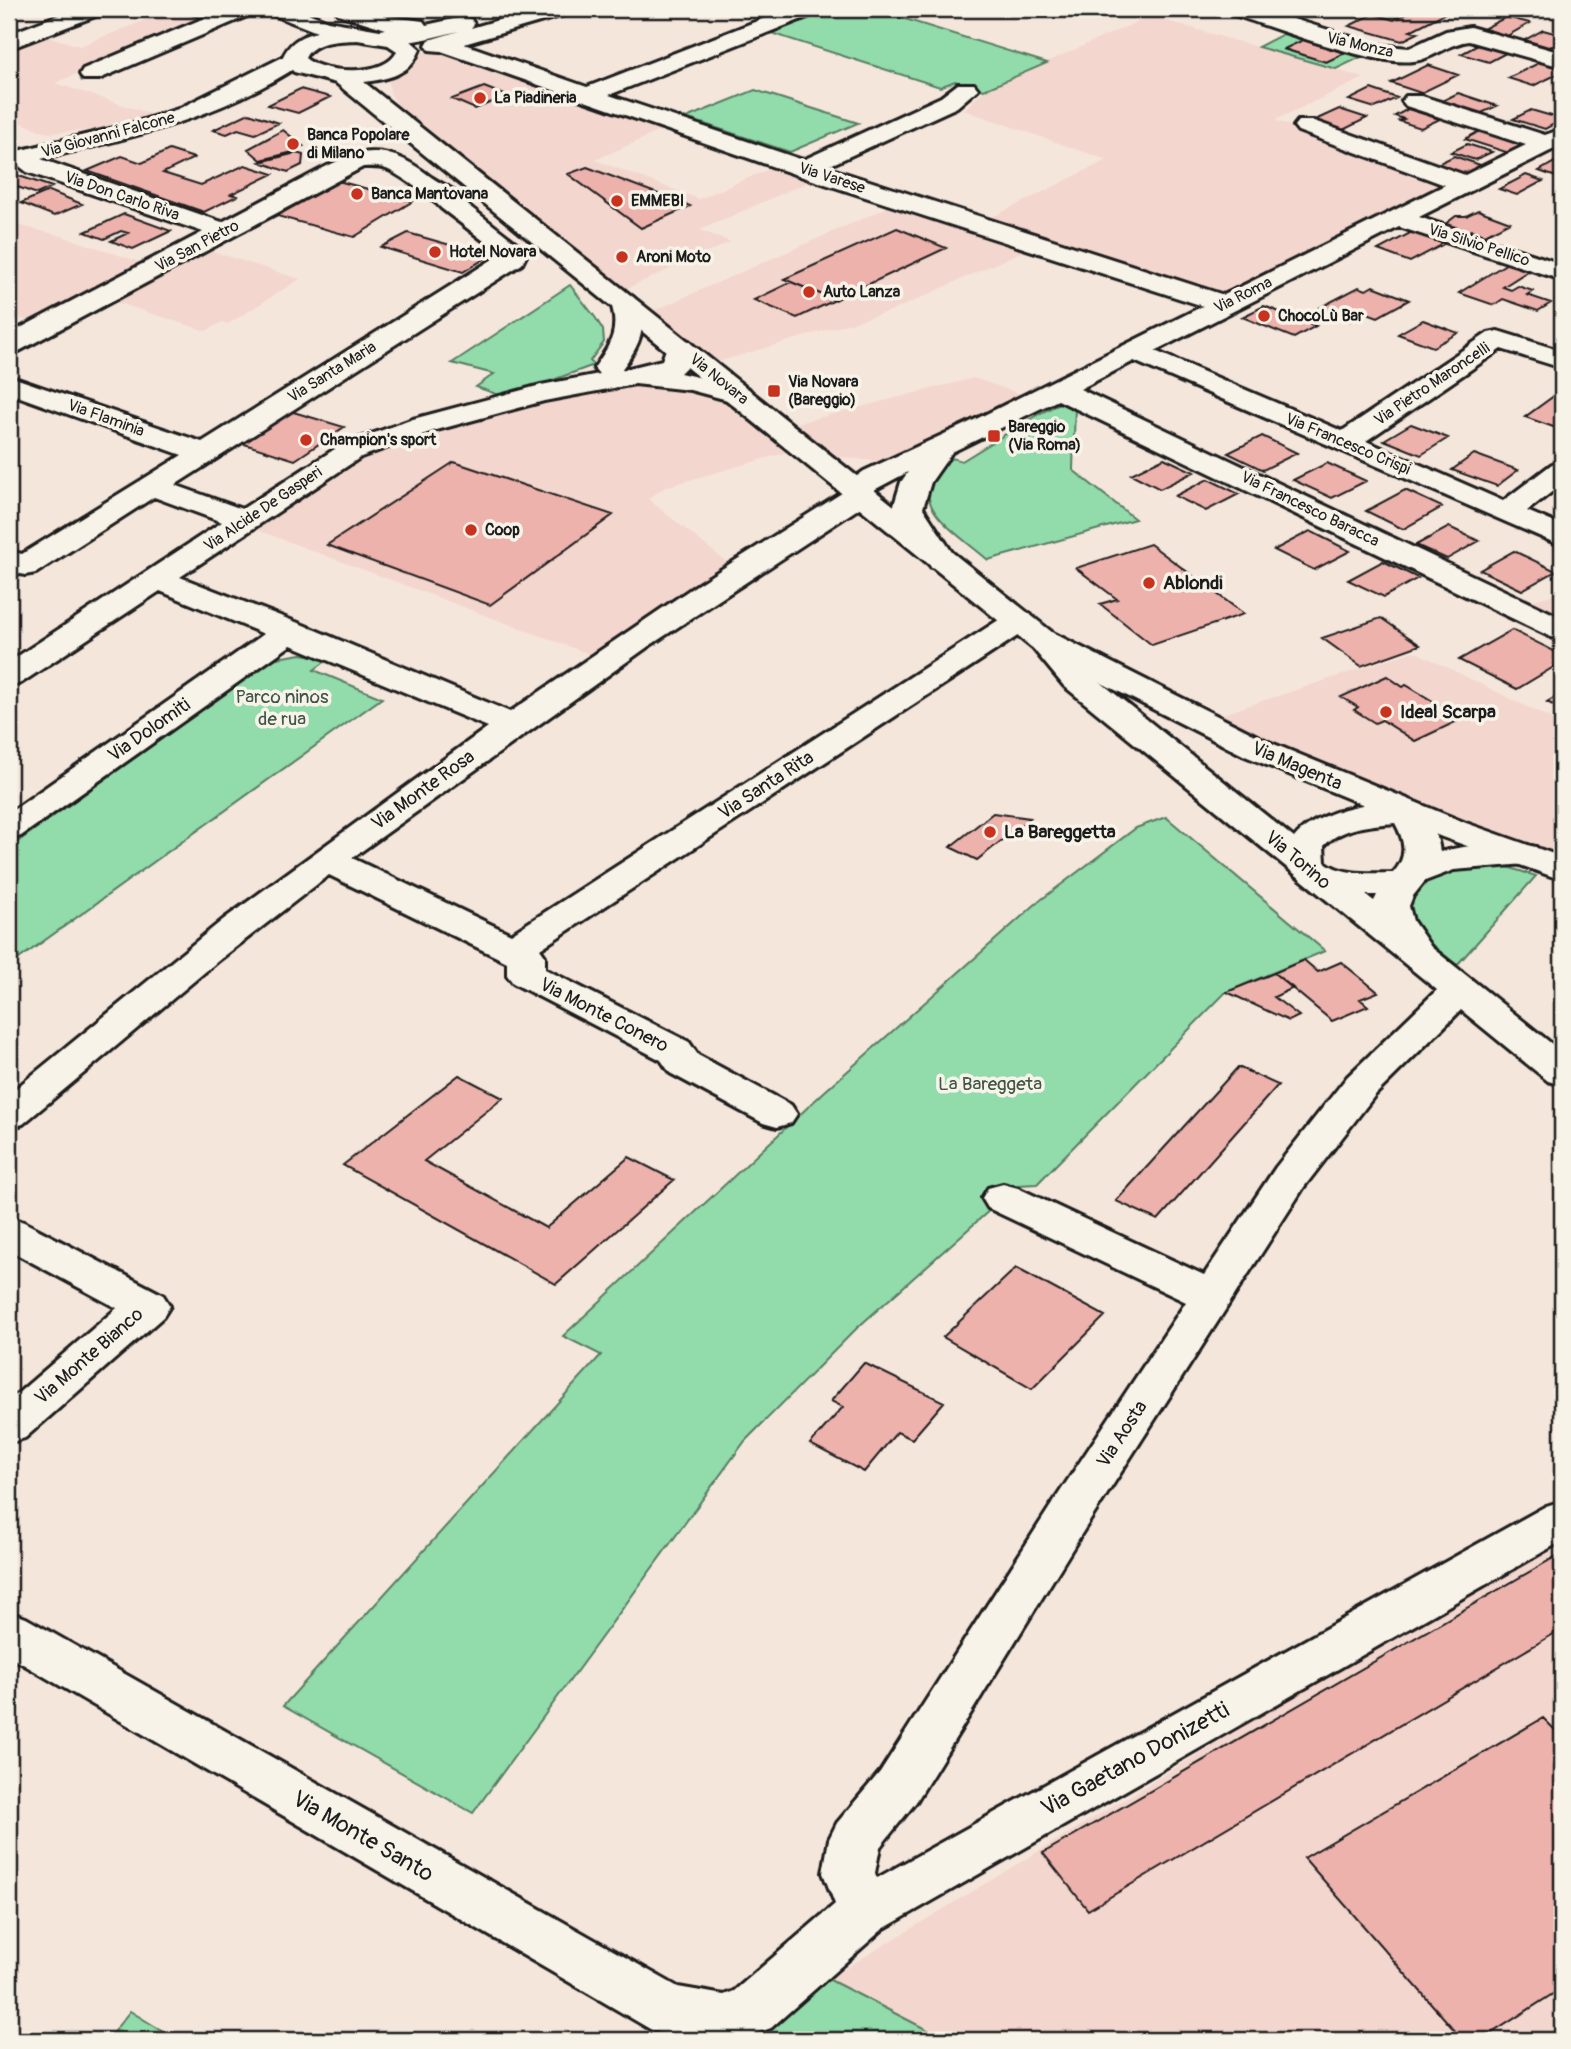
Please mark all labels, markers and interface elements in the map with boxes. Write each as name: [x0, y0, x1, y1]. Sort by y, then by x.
street label: Via Monza: [1325, 28, 1395, 62]
place label: La Piadineria: [494, 88, 577, 108]
marker: La Piadineria: [472, 90, 488, 106]
street label: Via Giovanni Falcone: [39, 108, 177, 162]
place label: Banca Popolare di Milano: [307, 125, 410, 163]
marker: Banca Popolare di Milano: [285, 136, 301, 152]
street label: Via Varese: [796, 158, 868, 198]
street label: Via Don Carlo Riva: [62, 167, 182, 225]
place label: Banca Mantovana: [371, 184, 489, 204]
marker: Banca Mantovana: [349, 186, 365, 202]
place label: EMMEBI: [631, 191, 684, 211]
marker: EMMEBI: [609, 193, 625, 209]
street label: Via San Pietro: [152, 215, 243, 276]
street label: Via Silvio Pellico: [1426, 219, 1533, 271]
place label: Hotel Novara: [449, 242, 537, 262]
marker: Hotel Novara: [427, 244, 443, 260]
place label: Aroni Moto: [636, 247, 711, 267]
marker: Aroni Moto: [614, 249, 630, 265]
street label: Via Roma: [1211, 272, 1275, 318]
place label: Auto Lanza: [823, 282, 901, 302]
marker: Auto Lanza: [801, 284, 817, 300]
place label: ChocoLù Bar: [1278, 306, 1364, 326]
marker: ChocoLù Bar: [1256, 308, 1272, 324]
street label: Via Santa Maria: [284, 337, 380, 407]
street label: Via Pietro Maroncelli: [1370, 338, 1494, 430]
street label: Via Novara: [685, 349, 753, 409]
place label: Via Novara (Bareggio): [788, 372, 859, 410]
marker: Via Novara (Bareggio): [766, 383, 782, 399]
street label: Via Flaminia: [65, 395, 147, 441]
street label: Via Francesco Crispi: [1282, 409, 1414, 479]
place label: Bareggio (Via Roma): [1008, 417, 1081, 455]
marker: Bareggio (Via Roma): [986, 428, 1002, 444]
place label: Champion's sport: [320, 430, 437, 450]
marker: Champion's sport: [298, 432, 314, 448]
street label: Via Alcide De Gasperi: [200, 462, 326, 556]
street label: Via Francesco Baracca: [1238, 467, 1382, 551]
place label: Coop: [485, 520, 520, 540]
marker: Coop: [463, 522, 479, 538]
place label: Ablondi: [1163, 571, 1223, 595]
marker: Ablondi: [1141, 575, 1157, 591]
park label: Parco ninos de rua: [235, 685, 329, 731]
street label: Via Dolomiti: [103, 693, 195, 767]
place label: Ideal Scarpa: [1400, 700, 1496, 724]
marker: Ideal Scarpa: [1378, 704, 1394, 720]
street label: Via Magenta: [1248, 736, 1346, 796]
street label: Via Monte Rosa: [367, 744, 479, 835]
street label: Via Santa Rita: [714, 745, 818, 825]
place label: La Bareggetta: [1004, 820, 1116, 844]
marker: La Bareggetta: [982, 824, 998, 840]
street label: Via Torino: [1260, 825, 1336, 895]
street label: Via Monte Conero: [535, 972, 673, 1058]
park label: La Bareggeta: [938, 1072, 1042, 1096]
street label: Via Monte Bianco: [30, 1302, 148, 1410]
street label: Via Aosta: [1091, 1396, 1153, 1472]
street label: Via Gaetano Donizetti: [1036, 1695, 1234, 1823]
street label: Via Monte Santo: [287, 1784, 439, 1888]

